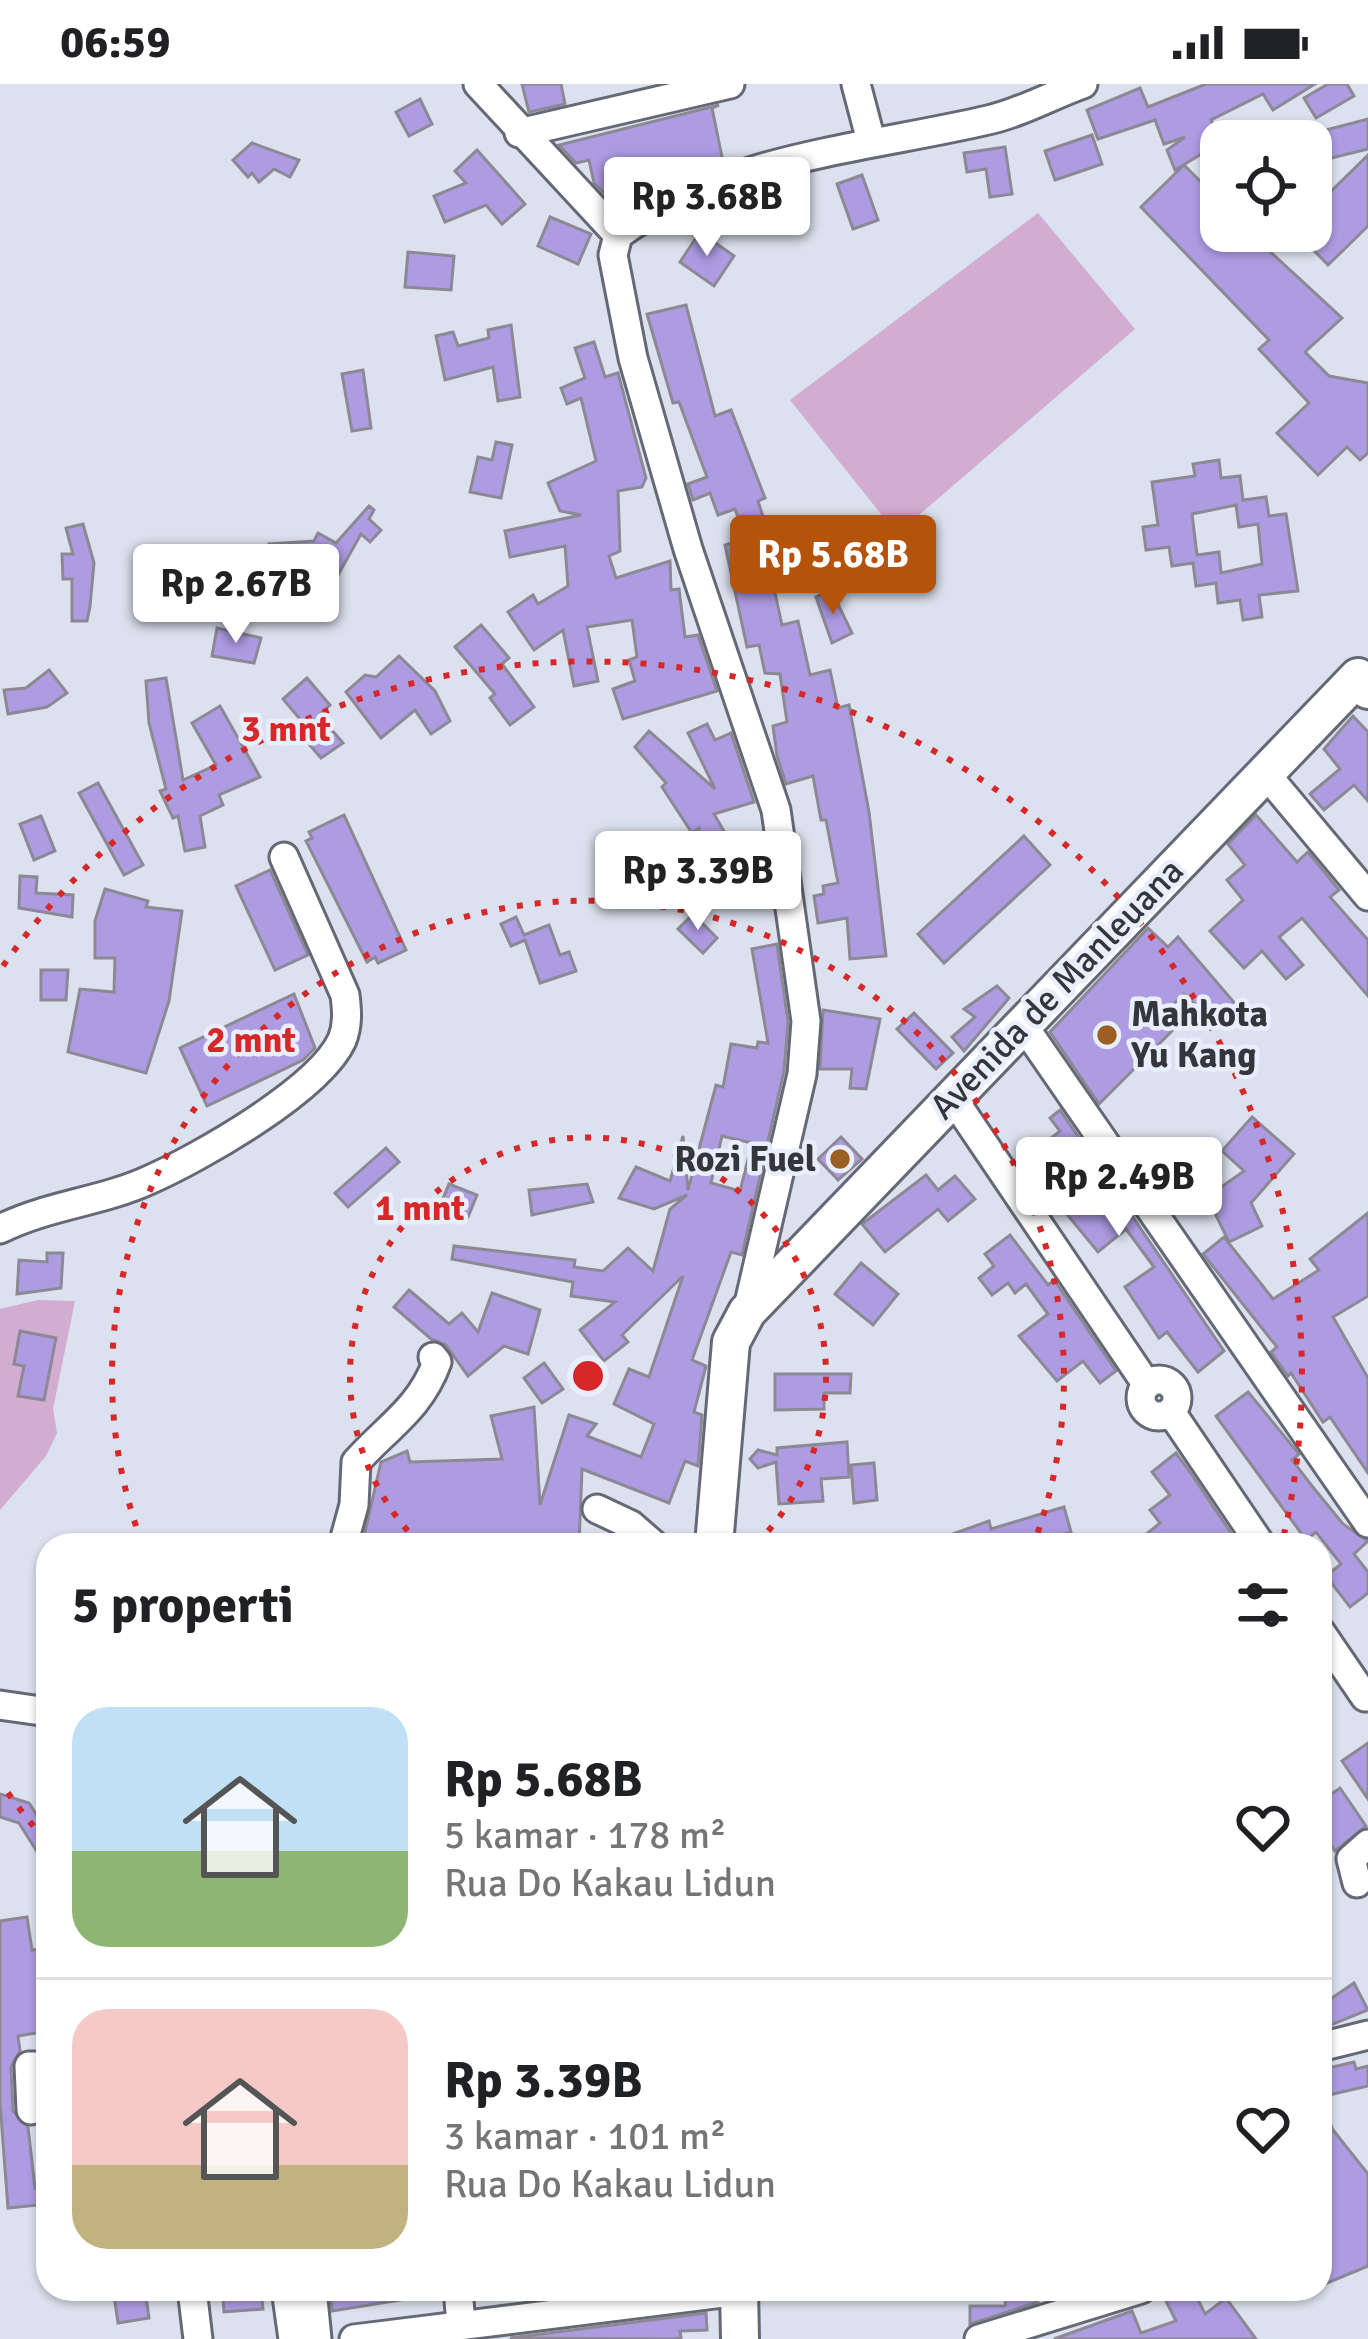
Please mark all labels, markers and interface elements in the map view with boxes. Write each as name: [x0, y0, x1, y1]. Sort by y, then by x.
text: 06:59: [60, 15, 170, 70]
map controls: [1200, 120, 1332, 252]
button: locate: [1200, 120, 1332, 252]
pin: Rp 3.68B: [583, 157, 831, 259]
text: Rp 3.68B: [631, 172, 783, 220]
pin: Rp 5.68B: [709, 515, 957, 617]
text: Rp 5.68B: [757, 530, 909, 578]
pin: Rp 2.67B: [112, 544, 360, 646]
text: Rp 2.67B: [160, 559, 312, 607]
text: 3 mnt: [241, 707, 331, 752]
pin: Rp 3.39B: [574, 831, 822, 933]
text: Rp 3.39B: [622, 846, 774, 894]
street label: Avenida de Manleuana: [921, 849, 1193, 1129]
place label: Mahkota Yu Kang: [1130, 992, 1268, 1078]
text: 2 mnt: [206, 1018, 296, 1063]
marker: Mahkota Yu Kang: [1094, 1022, 1120, 1048]
place label: Rozi Fuel: [674, 1137, 816, 1182]
pin: Rp 2.49B: [995, 1137, 1243, 1239]
marker: Rozi Fuel: [827, 1146, 853, 1172]
text: Rp 2.49B: [1043, 1152, 1195, 1200]
text: 1 mnt: [375, 1186, 465, 1231]
centre of rings: [567, 1355, 609, 1397]
icon: filters: [1230, 1572, 1296, 1638]
text: 5 properti: [72, 1574, 294, 1637]
text: Rp 5.68B: [444, 1748, 643, 1811]
icon: home: [168, 1755, 312, 1899]
icon: heart: [1230, 1794, 1296, 1860]
text: 5 kamar · 178 m²: [444, 1811, 726, 1859]
text: Rua Do Kakau Lidun: [444, 1859, 776, 1907]
text: Rp 3.39B: [444, 2049, 643, 2112]
icon: home: [168, 2057, 312, 2201]
icon: heart: [1230, 2096, 1296, 2162]
text: 3 kamar · 101 m²: [444, 2112, 726, 2160]
text: Rua Do Kakau Lidun: [444, 2160, 776, 2208]

